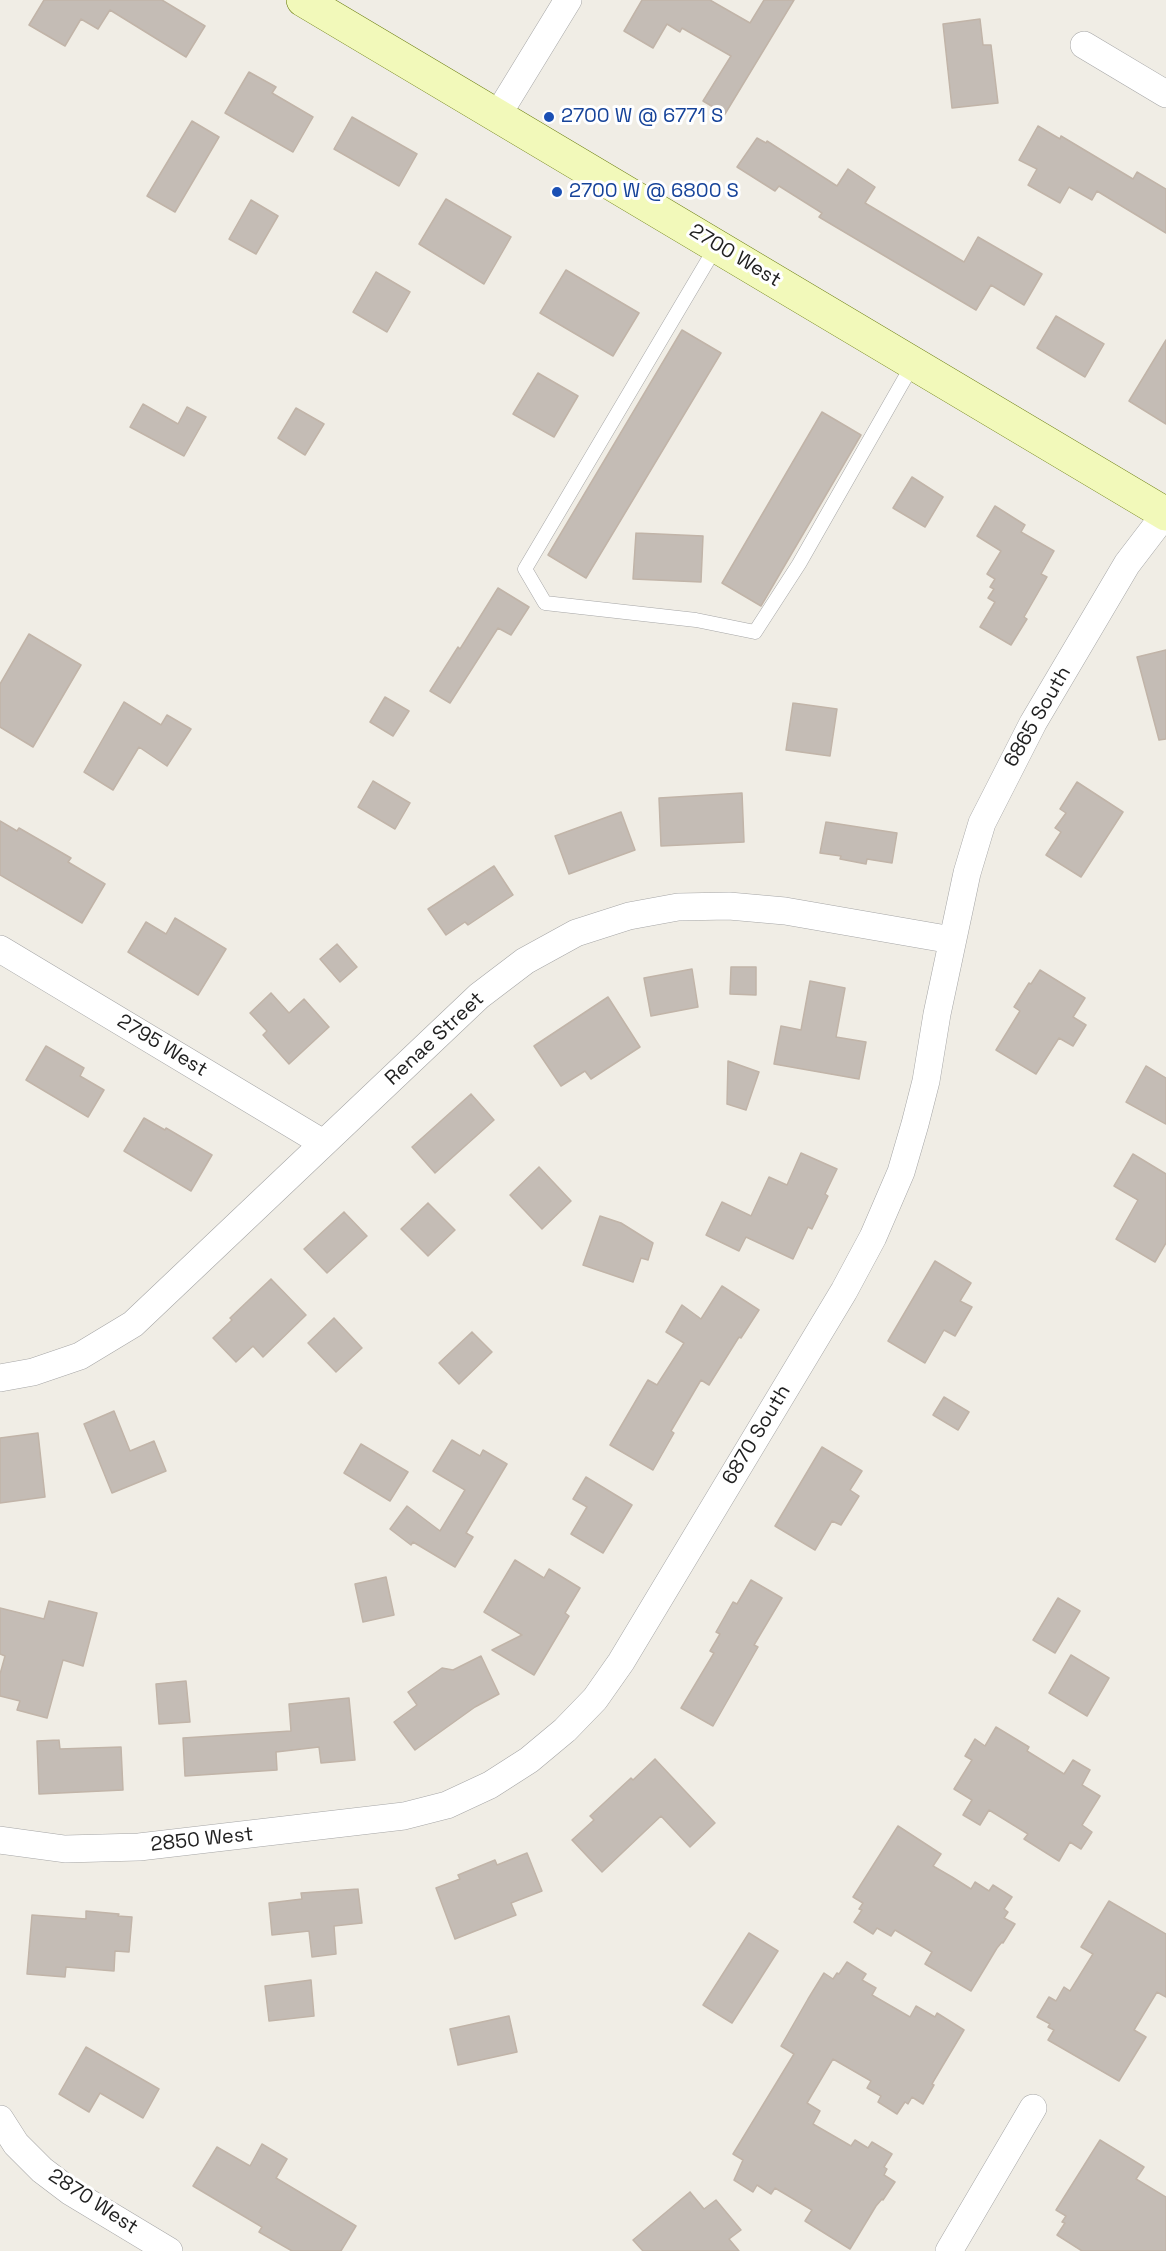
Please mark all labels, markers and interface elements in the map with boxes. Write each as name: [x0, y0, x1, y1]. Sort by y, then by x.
place label: 2700 W @ 6771 S: [561, 105, 723, 129]
marker: 2700 W @ 6771 S: [542, 110, 556, 124]
place label: 2700 W @ 6800 S: [569, 180, 739, 204]
marker: 2700 W @ 6800 S: [550, 185, 564, 199]
street label: 2700 West: [685, 219, 785, 293]
street label: 6865 South: [1000, 662, 1076, 772]
street label: Renae Street: [381, 987, 489, 1091]
street label: 2795 West: [112, 1010, 212, 1082]
street label: 6870 South: [718, 1381, 796, 1489]
street label: 2850 West: [150, 1823, 254, 1857]
street label: 2870 West: [44, 2164, 142, 2240]

